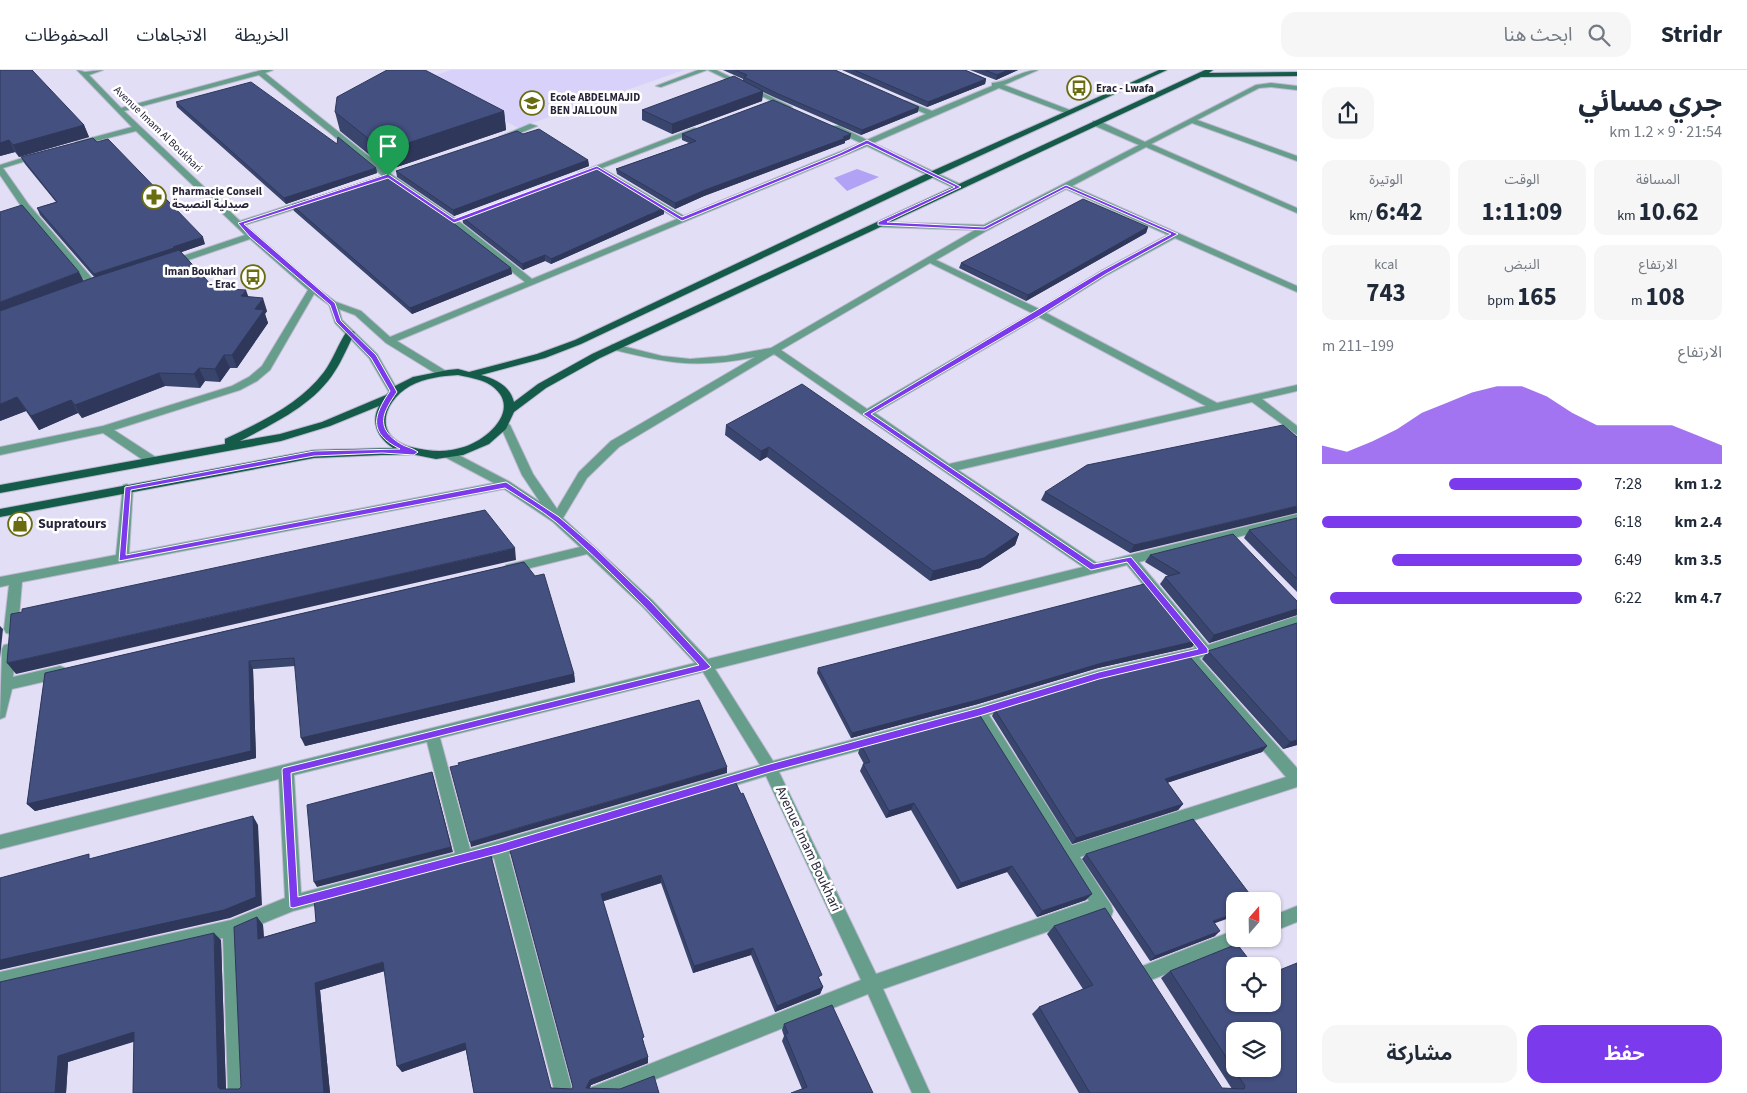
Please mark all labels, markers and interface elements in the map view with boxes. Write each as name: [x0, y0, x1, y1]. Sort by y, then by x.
search box: [1281, 12, 1631, 57]
text: Stridr: [1661, 17, 1722, 52]
icon: search: [1585, 21, 1613, 49]
text: ابحث هنا: [1503, 22, 1573, 49]
text: المحفوظات: [25, 23, 109, 48]
text: الاتجاهات: [137, 23, 207, 48]
text: الخريطة: [235, 23, 289, 48]
bus stop icon: Erac - Lwafa: [1066, 75, 1092, 101]
place label: Erac - Lwafa: [1096, 81, 1154, 96]
text: جري مسائي: [1578, 82, 1722, 122]
street label: Avenue Imam Al Boukhari: [110, 83, 206, 175]
button: share: [1322, 87, 1374, 139]
school or university icon: Ecole ABDELMAJID BEN JALLOUN: [519, 90, 545, 116]
place label: Ecole ABDELMAJID BEN JALLOUN: [550, 90, 640, 118]
text: 21:54 · 9 × 1.2 km: [1609, 121, 1722, 143]
pin: [367, 125, 409, 176]
icon: arrive: [374, 132, 402, 160]
text: الوتيرة: [1369, 170, 1403, 190]
text: الوقت: [1504, 170, 1540, 190]
text: المسافة: [1636, 170, 1680, 190]
pharmacy icon: Pharmacie Conseil صيدلية النصيحة: [141, 184, 167, 210]
place label: Pharmacie Conseil صيدلية النصيحة: [172, 184, 263, 212]
text: 6:42: [1376, 194, 1423, 230]
text: 1:11:09: [1481, 194, 1563, 230]
text: 10.62: [1639, 194, 1699, 230]
text: /km: [1349, 206, 1376, 226]
text: km: [1617, 206, 1639, 226]
text: kcal: [1374, 255, 1398, 275]
text: النبض: [1504, 255, 1540, 275]
text: الارتفاع: [1639, 255, 1677, 275]
place label: Iman Boukhari - Erac: [164, 264, 236, 292]
bus stop icon: Iman Boukhari - Erac: [240, 264, 266, 290]
text: 743: [1366, 275, 1406, 311]
text: 165: [1517, 279, 1557, 315]
text: 108: [1645, 279, 1685, 315]
text: bpm: [1487, 291, 1517, 311]
text: m: [1631, 291, 1645, 311]
text: 199–211 m: [1322, 335, 1394, 357]
text: الارتفاع: [1678, 341, 1722, 363]
text: 7:28: [1614, 473, 1642, 495]
text: 1.2 km: [1675, 473, 1722, 495]
shop icon: Supratours: [7, 511, 33, 537]
text: 6:18: [1614, 511, 1642, 533]
text: 2.4 km: [1675, 511, 1722, 533]
place label: Supratours: [38, 514, 107, 534]
text: 6:49: [1614, 549, 1642, 571]
text: 3.5 km: [1675, 549, 1722, 571]
text: 6:22: [1614, 587, 1642, 609]
text: 4.7 km: [1675, 587, 1722, 609]
street label: Avenue Imam Boukhari: [770, 783, 846, 915]
north arrow: [1226, 892, 1281, 948]
map controls: [1226, 892, 1281, 1077]
button: locate: [1226, 957, 1281, 1012]
button: layers: [1226, 1022, 1281, 1077]
button: مشاركة: [1322, 1025, 1517, 1083]
button: حفظ: [1527, 1025, 1722, 1083]

